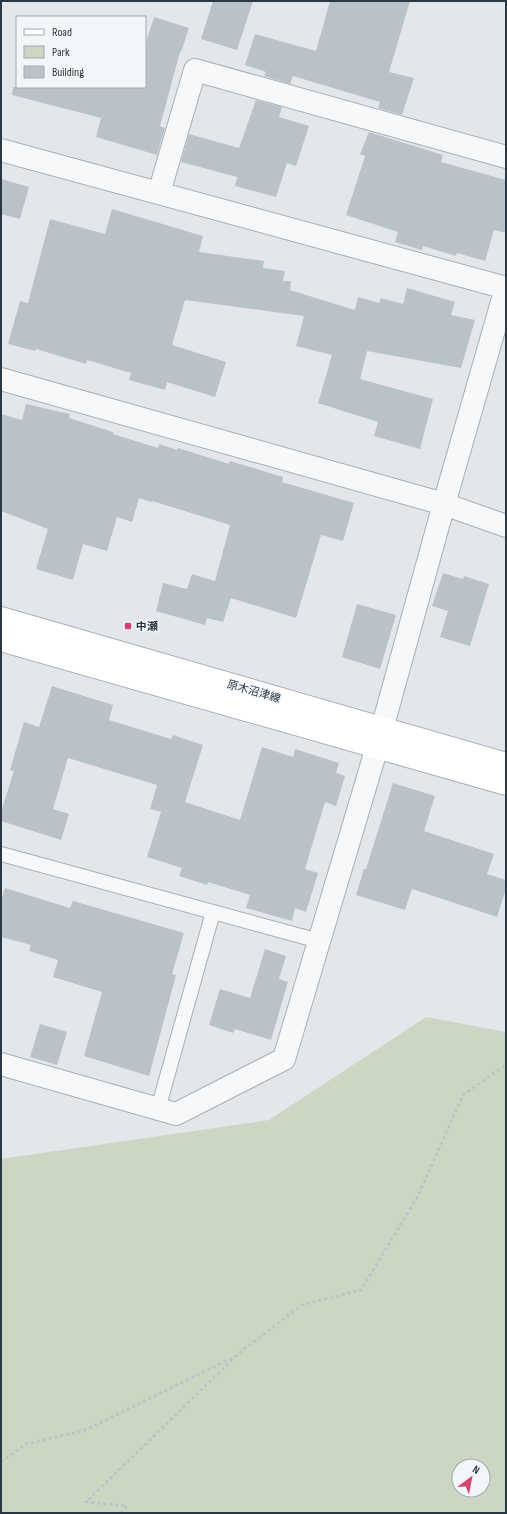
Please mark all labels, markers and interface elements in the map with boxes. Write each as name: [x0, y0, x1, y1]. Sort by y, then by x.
legend: [16, 16, 146, 88]
text: Road: [52, 25, 72, 40]
text: Park: [52, 45, 70, 60]
text: Building: [52, 65, 84, 80]
place label: 中瀬: [136, 620, 158, 633]
marker: 中瀬: [123, 621, 133, 631]
street label: 原木沼津線: [226, 678, 282, 705]
north arrow: [451, 1458, 491, 1498]
text: N: [470, 1463, 482, 1477]

